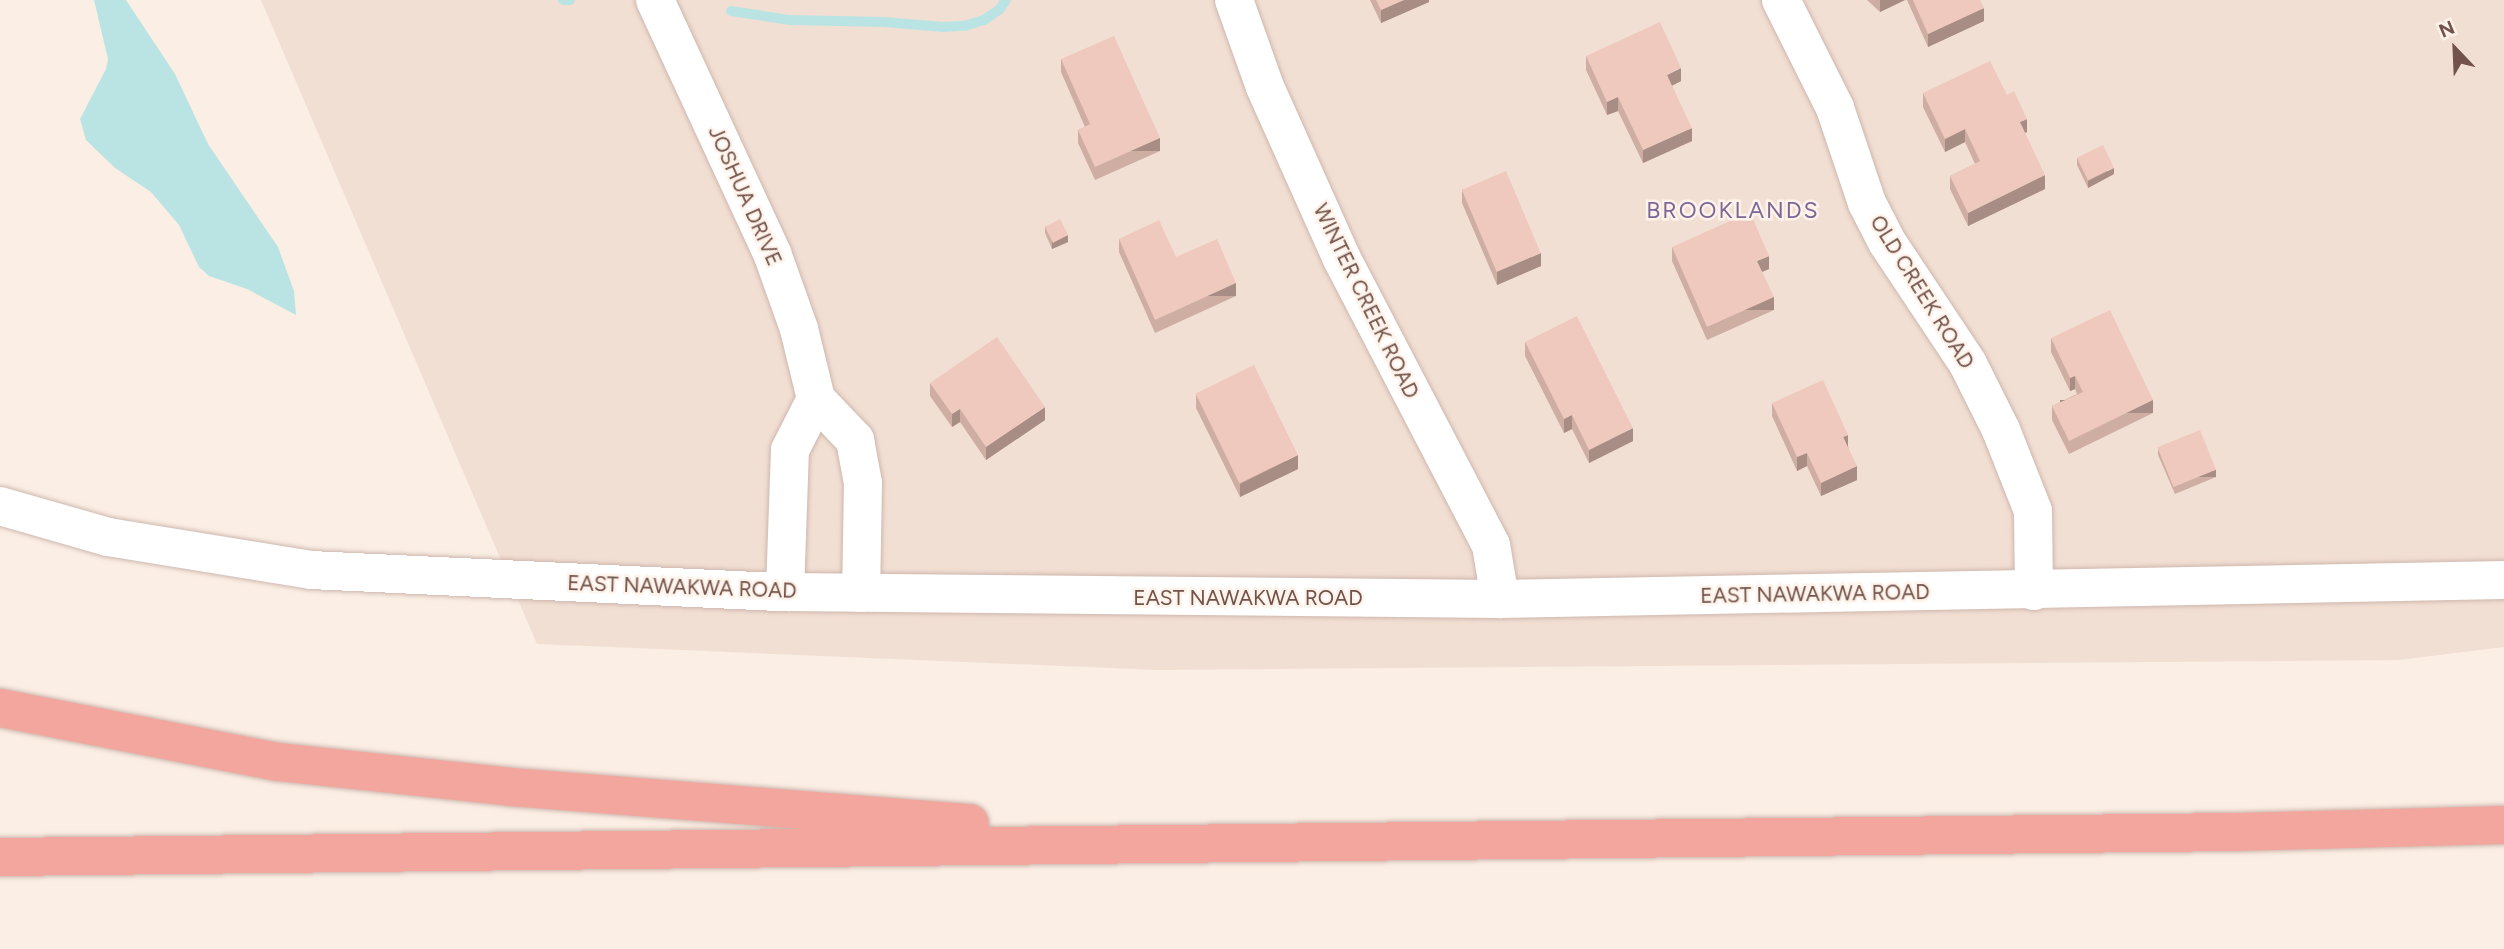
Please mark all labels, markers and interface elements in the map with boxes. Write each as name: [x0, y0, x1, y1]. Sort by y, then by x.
north arrow: [2420, 14, 2490, 84]
text: N: [2435, 16, 2458, 43]
street label: JOSHUA DRIVE: [703, 122, 787, 270]
district label: BROOKLANDS: [1648, 196, 1818, 224]
street label: WINTER CREEK ROAD: [1308, 199, 1424, 403]
street label: OLD CREEK ROAD: [1865, 211, 1979, 373]
street label: EAST NAWAKWA ROAD: [567, 570, 797, 604]
street label: EAST NAWAKWA ROAD: [1700, 579, 1930, 609]
street label: EAST NAWAKWA ROAD: [1133, 585, 1363, 611]

